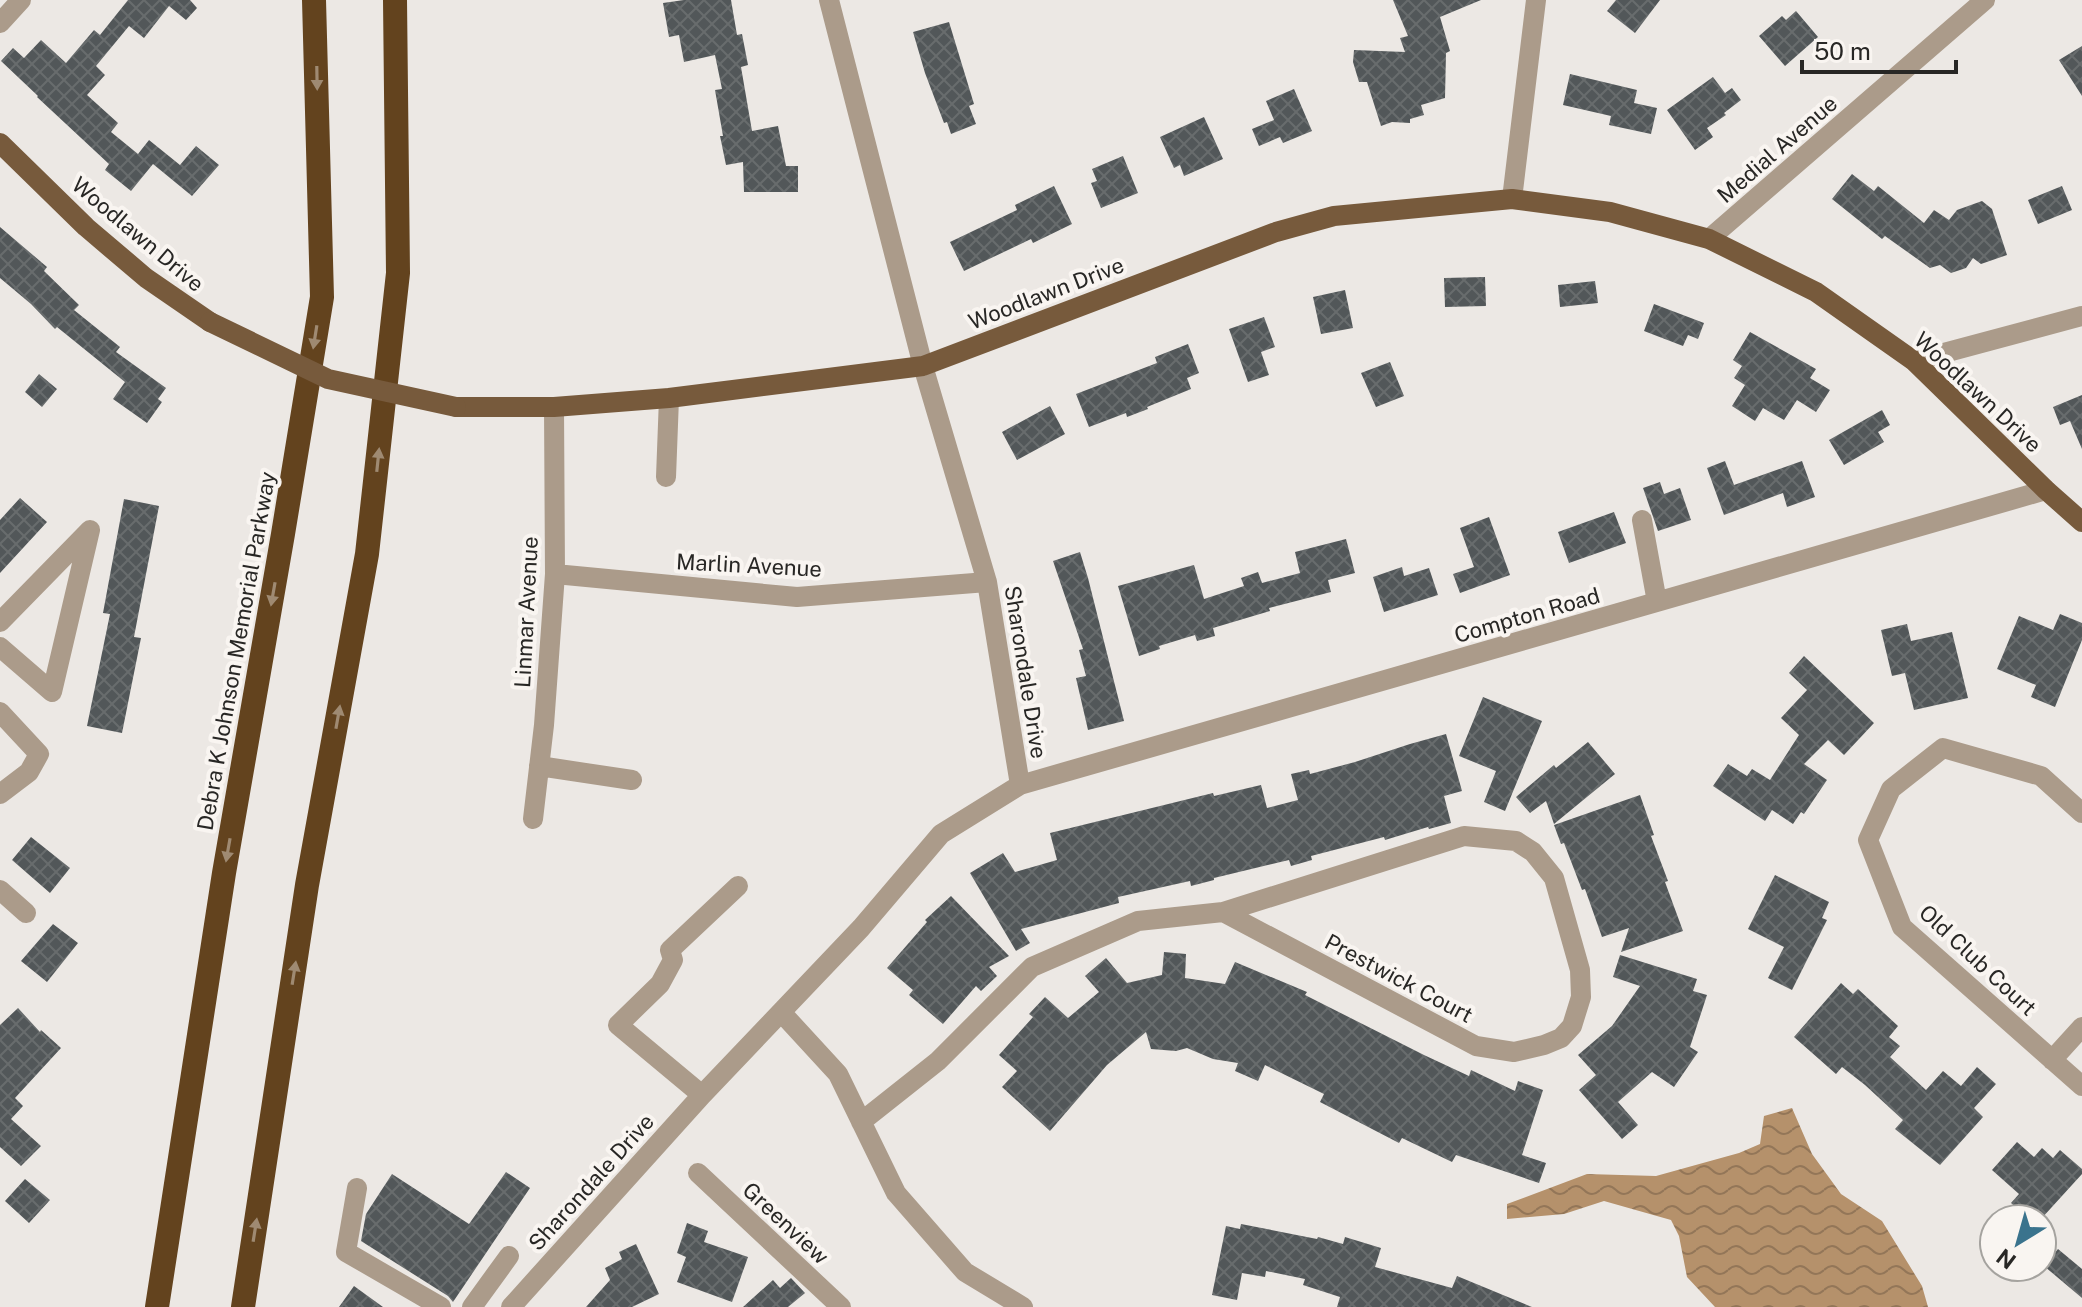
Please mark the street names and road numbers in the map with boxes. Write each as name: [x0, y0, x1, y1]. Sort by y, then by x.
street label: Medial Avenue: [1712, 90, 1842, 208]
street label: Woodlawn Drive: [67, 171, 209, 297]
street label: Woodlawn Drive: [965, 251, 1127, 335]
street label: Woodlawn Drive: [1909, 326, 2047, 458]
street label: Debra K Johnson Memorial Parkway: [192, 469, 280, 832]
street label: Linmar Avenue: [509, 536, 543, 688]
street label: Marlin Avenue: [675, 548, 823, 582]
street label: Compton Road: [1451, 582, 1603, 648]
street label: Sharondale Drive: [999, 584, 1053, 760]
street label: Old Club Court: [1914, 899, 2042, 1021]
street label: Prestwick Court: [1321, 928, 1477, 1028]
street label: Sharondale Drive: [523, 1108, 659, 1256]
street label: Greenview: [738, 1177, 834, 1269]

